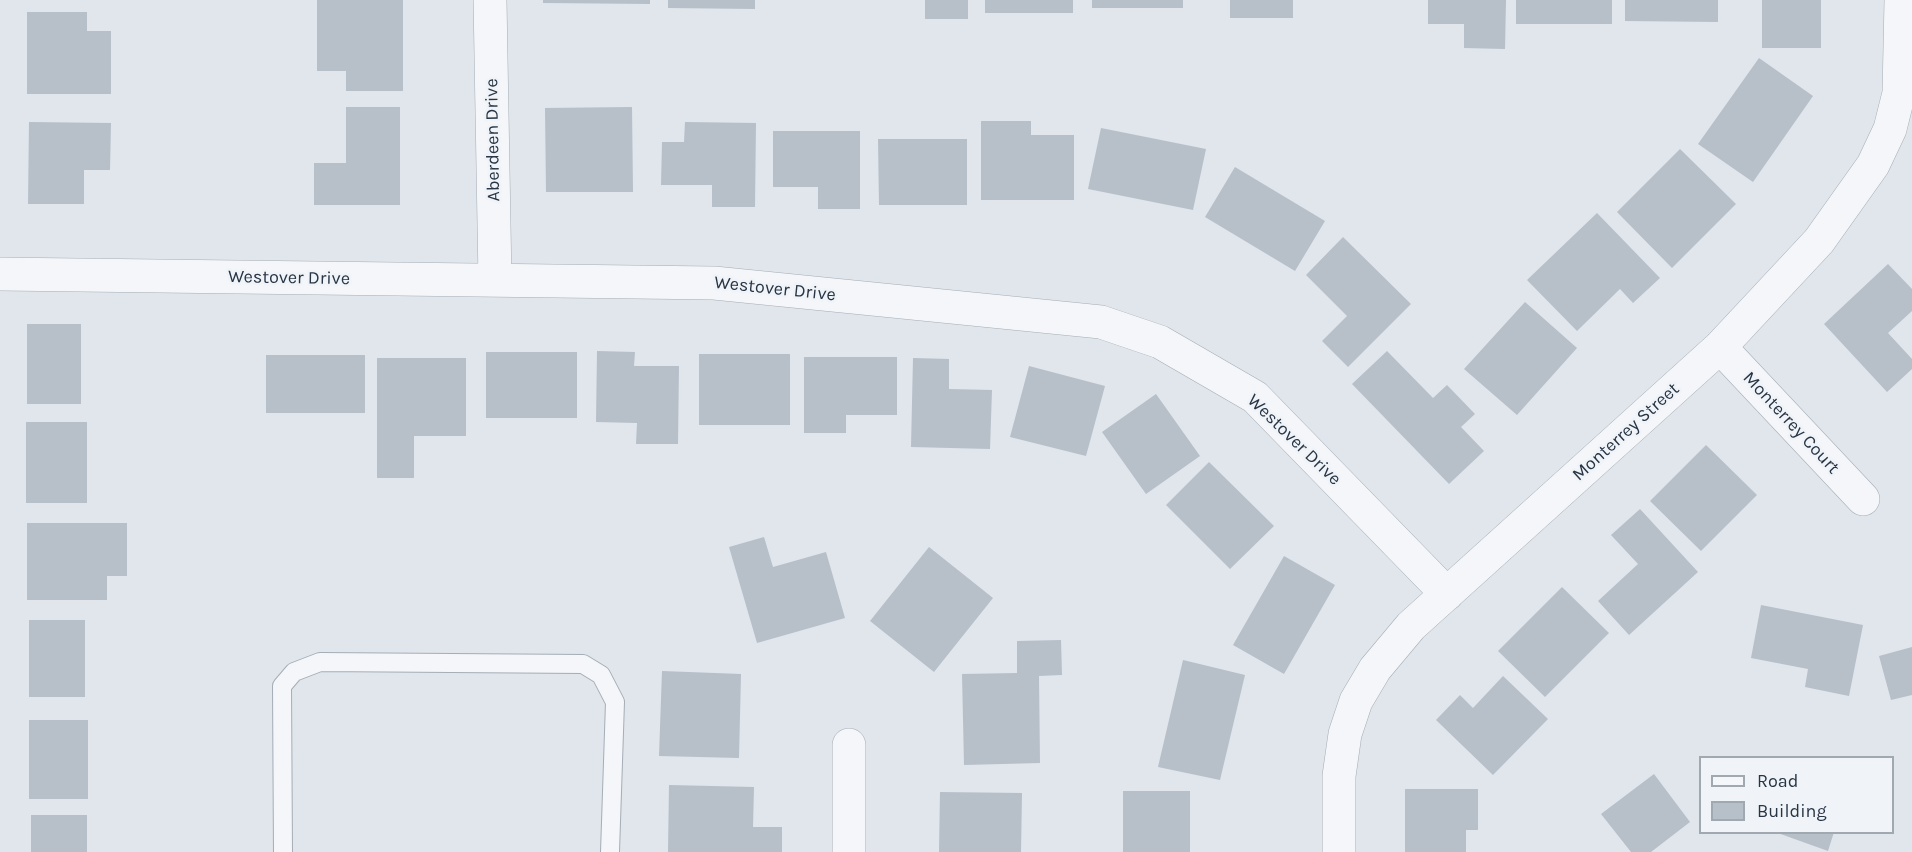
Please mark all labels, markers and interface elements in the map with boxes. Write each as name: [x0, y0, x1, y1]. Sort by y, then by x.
street label: Aberdeen Drive: [481, 78, 505, 202]
street label: Westover Drive: [228, 266, 350, 290]
street label: Westover Drive: [713, 272, 837, 306]
street label: Monterrey Court: [1738, 367, 1844, 479]
street label: Monterrey Street: [1568, 378, 1684, 486]
street label: Westover Drive: [1243, 390, 1345, 490]
legend: [1699, 756, 1894, 834]
text: Road: [1757, 770, 1798, 792]
text: Building: [1757, 800, 1827, 822]

